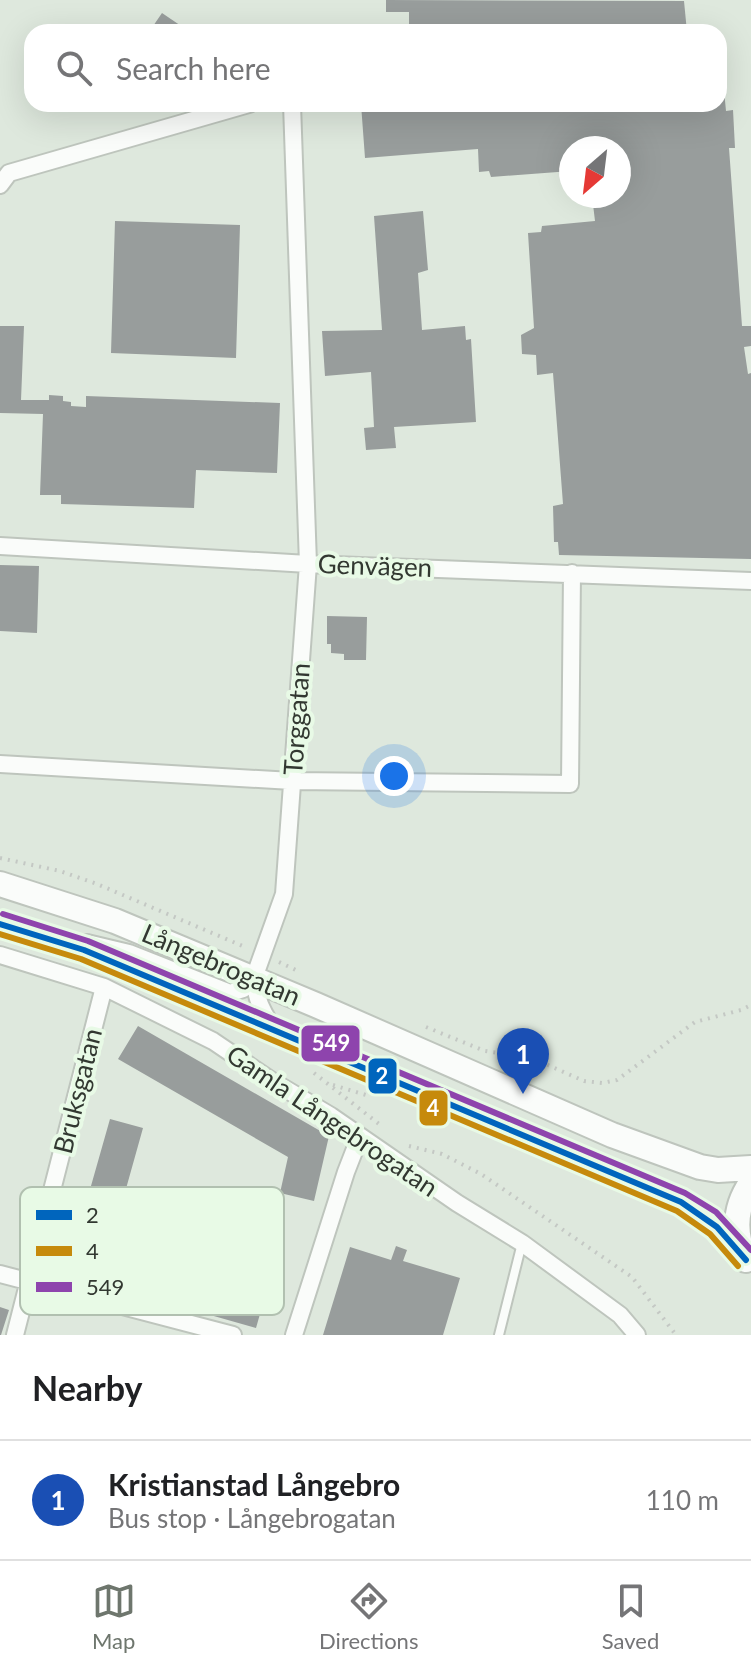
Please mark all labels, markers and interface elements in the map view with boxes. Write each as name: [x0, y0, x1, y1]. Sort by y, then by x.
search box: [24, 24, 727, 112]
icon: search: [52, 46, 96, 90]
text: Search here: [116, 50, 271, 86]
north arrow: [559, 136, 631, 208]
street label: Genvägen: [317, 547, 433, 583]
street label: Torggatan: [276, 662, 316, 776]
your location: [374, 756, 414, 796]
street label: Långebrogatan: [137, 916, 305, 1012]
line badge: 549: [300, 1024, 361, 1063]
street label: Bruksgatan: [46, 1025, 108, 1157]
pin: 1: [497, 1028, 549, 1094]
text: 549: [312, 1029, 350, 1056]
street label: Gamla Långebrogatan: [221, 1038, 444, 1203]
line badge: 2: [367, 1057, 398, 1095]
text: 2: [376, 1062, 388, 1089]
line badge: 4: [418, 1089, 449, 1127]
text: 4: [427, 1094, 440, 1121]
legend: [20, 1187, 284, 1315]
text: 2: [86, 1201, 99, 1228]
text: 4: [86, 1237, 99, 1264]
text: 549: [86, 1273, 124, 1300]
text: Nearby: [32, 1367, 143, 1408]
text: Kristianstad Långebro: [108, 1466, 400, 1502]
text: 1: [50, 1484, 66, 1516]
text: 110 m: [646, 1484, 719, 1516]
text: Bus stop · Långebrogatan: [108, 1502, 396, 1534]
tab: Map: [92, 1579, 136, 1654]
tab: Directions: [319, 1579, 418, 1654]
tab: Saved: [602, 1579, 659, 1654]

